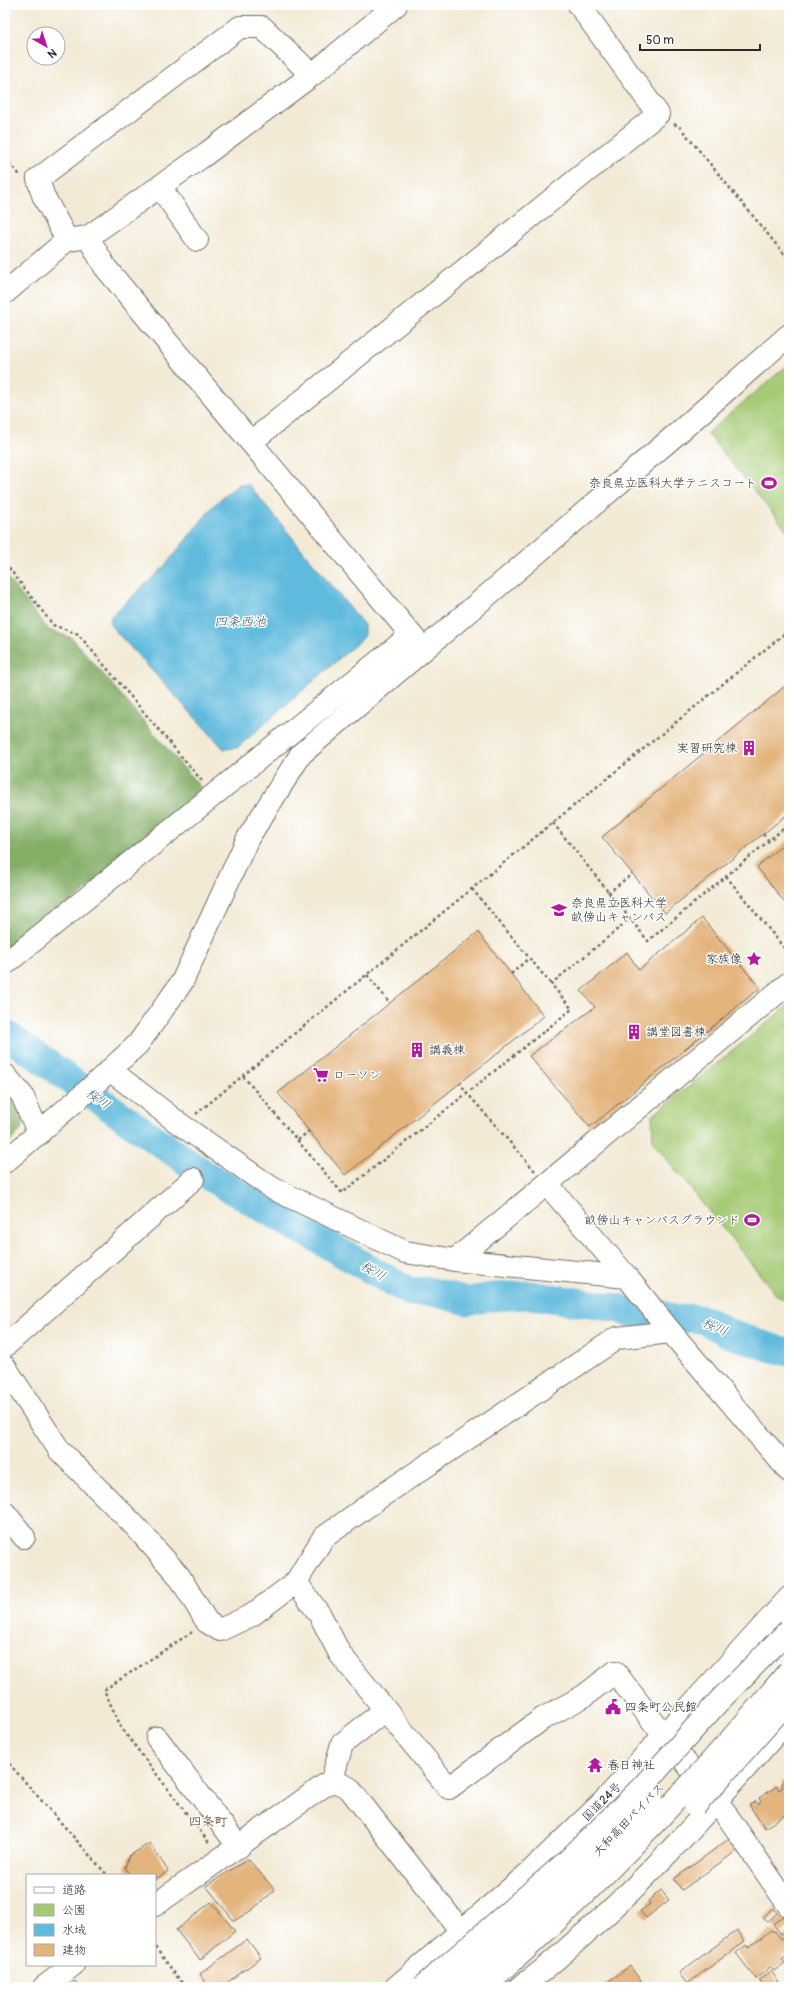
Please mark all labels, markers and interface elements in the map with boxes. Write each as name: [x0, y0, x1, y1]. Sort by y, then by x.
north arrow: [26, 26, 66, 66]
scale bar: [640, 26, 760, 52]
text: 50 m: [646, 33, 674, 48]
text: N: [45, 46, 59, 61]
sports icon: 奈良県立医科大学テニスコート: [760, 474, 778, 492]
place label: 奈良県立医科大学テニスコート: [589, 476, 757, 491]
water label: 四条西池: [214, 614, 267, 630]
building icon: 実習研究棟: [740, 739, 758, 757]
place label: 実習研究棟: [677, 741, 737, 756]
place label: 奈良県立医科大学 畝傍山キャンパス: [571, 896, 667, 925]
school or university icon: 奈良県立医科大学 畝傍山キャンパス: [550, 901, 568, 919]
place icon: 家族像: [745, 950, 763, 968]
place label: 家族像: [706, 952, 742, 967]
building icon: 講堂図書棟: [625, 1023, 643, 1041]
place label: 講堂図書棟: [646, 1025, 706, 1040]
building icon: 講義棟: [408, 1041, 426, 1059]
place label: 講義棟: [429, 1043, 465, 1058]
supermarket icon: ローソン: [312, 1066, 330, 1084]
place label: ローソン: [333, 1068, 381, 1083]
water label: 桜川: [83, 1085, 113, 1113]
sports icon: 畝傍山キャンパスグラウンド: [743, 1211, 761, 1229]
place label: 畝傍山キャンパスグラウンド: [584, 1213, 740, 1228]
water label: 桜川: [358, 1258, 388, 1284]
water label: 桜川: [700, 1315, 730, 1339]
public building icon: 四条町公民館: [604, 1698, 622, 1716]
place label: 四条町公民館: [625, 1700, 697, 1715]
temple icon: 春日神社: [586, 1756, 604, 1774]
place label: 春日神社: [607, 1758, 655, 1773]
street label: 国道24号: [579, 1779, 625, 1825]
street label: 大和高田バイパス: [590, 1780, 668, 1860]
district label: 四条町: [188, 1814, 228, 1830]
legend: [26, 1874, 156, 1966]
text: 道路: [62, 1883, 86, 1898]
text: 公園: [62, 1903, 86, 1918]
text: 水域: [62, 1923, 86, 1938]
text: 建物: [62, 1943, 86, 1958]

